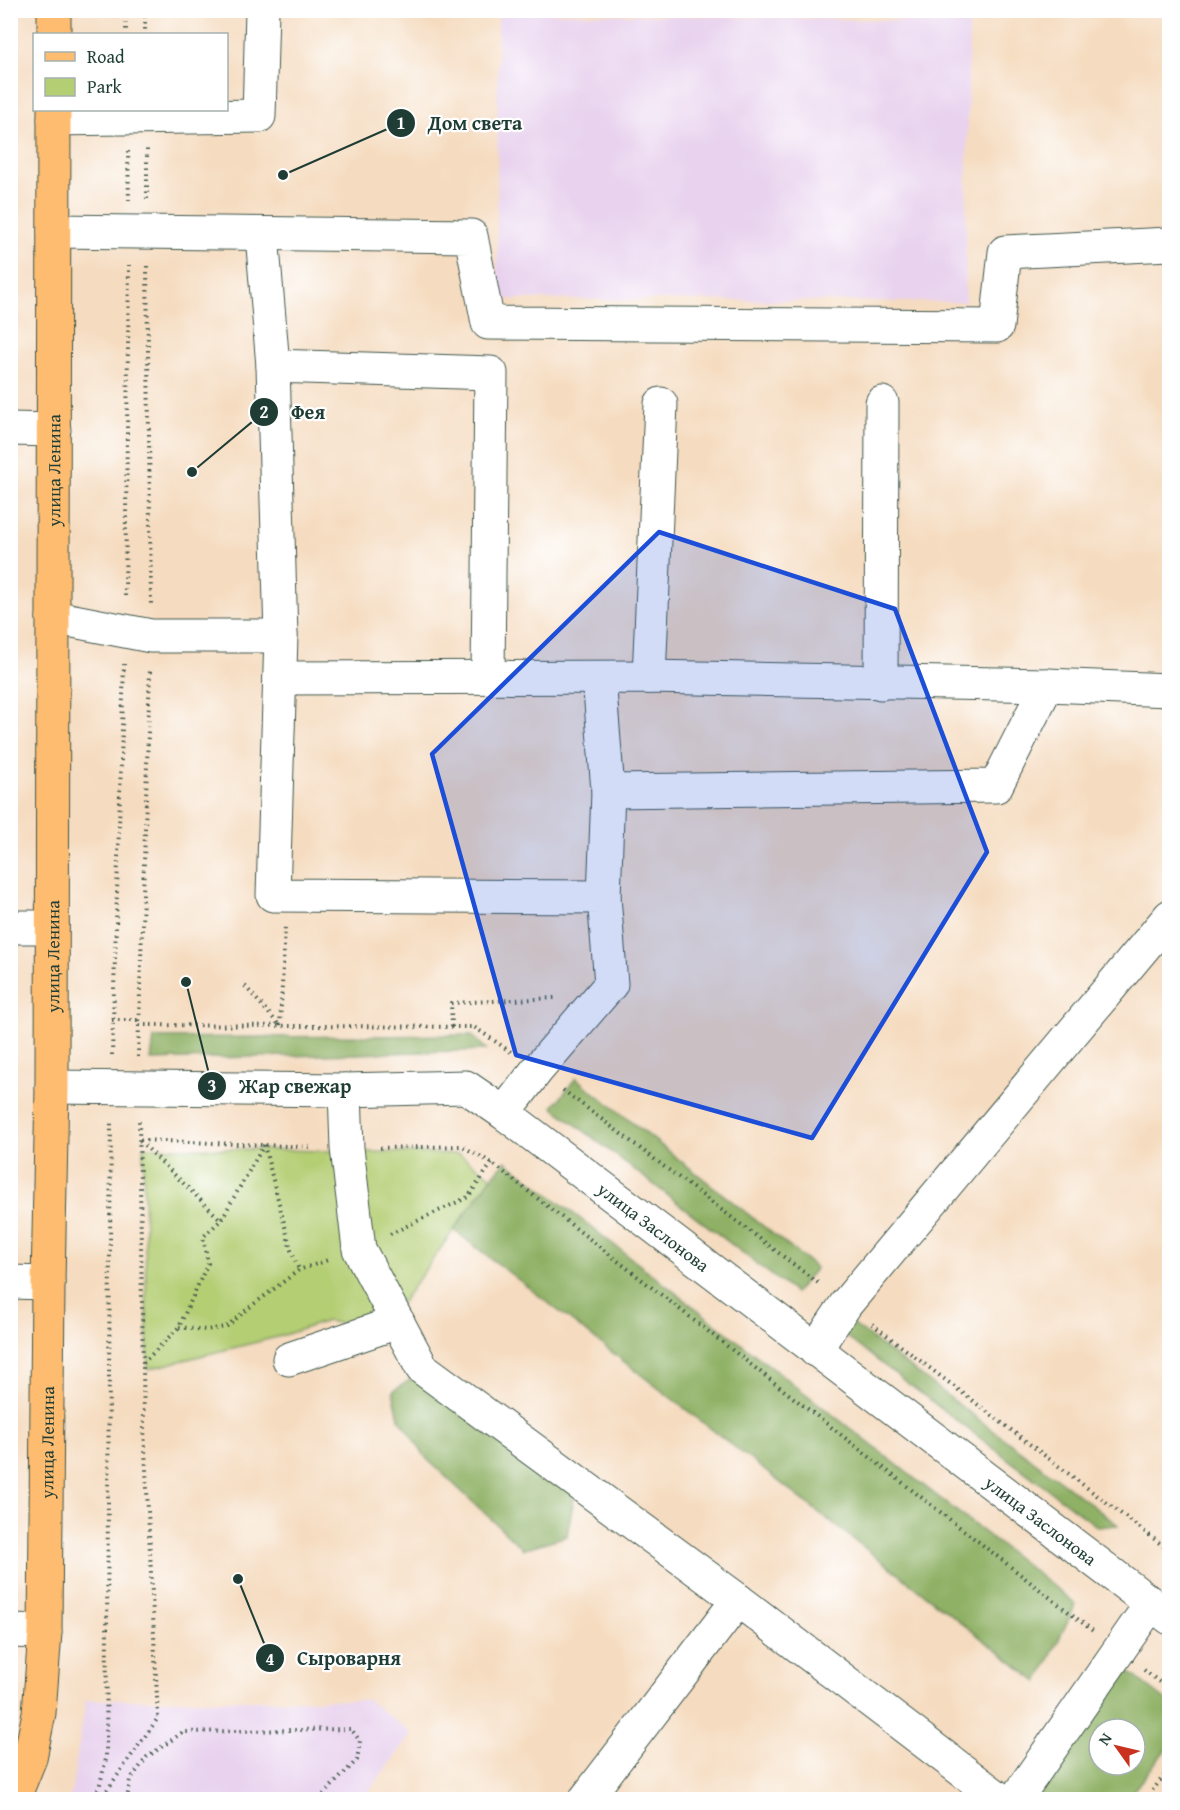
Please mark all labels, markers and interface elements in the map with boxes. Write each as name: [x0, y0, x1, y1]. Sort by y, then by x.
legend: [33, 33, 228, 111]
text: Road: [87, 43, 125, 70]
text: Park: [87, 73, 123, 100]
callout: Дом света: [386, 104, 534, 142]
text: Дом света: [427, 108, 523, 137]
text: 1: [396, 109, 406, 136]
callout: Фея: [249, 393, 337, 431]
text: Фея: [291, 397, 325, 426]
text: 2: [259, 398, 269, 425]
street label: улица Ленина: [40, 414, 67, 528]
street label: улица Ленина: [39, 900, 66, 1014]
callout: Жар свежар: [197, 1067, 363, 1105]
text: Жар свежар: [238, 1071, 351, 1100]
text: 3: [207, 1072, 217, 1099]
street label: улица Заслонова: [591, 1175, 716, 1278]
street label: улица Ленина: [33, 1386, 61, 1500]
street label: улица Заслонова: [978, 1468, 1103, 1572]
callout: Сыроварня: [255, 1639, 413, 1677]
text: Сыроварня: [297, 1643, 401, 1672]
text: 4: [265, 1645, 275, 1672]
north arrow: [1087, 1717, 1147, 1777]
text: N: [1092, 1727, 1118, 1750]

